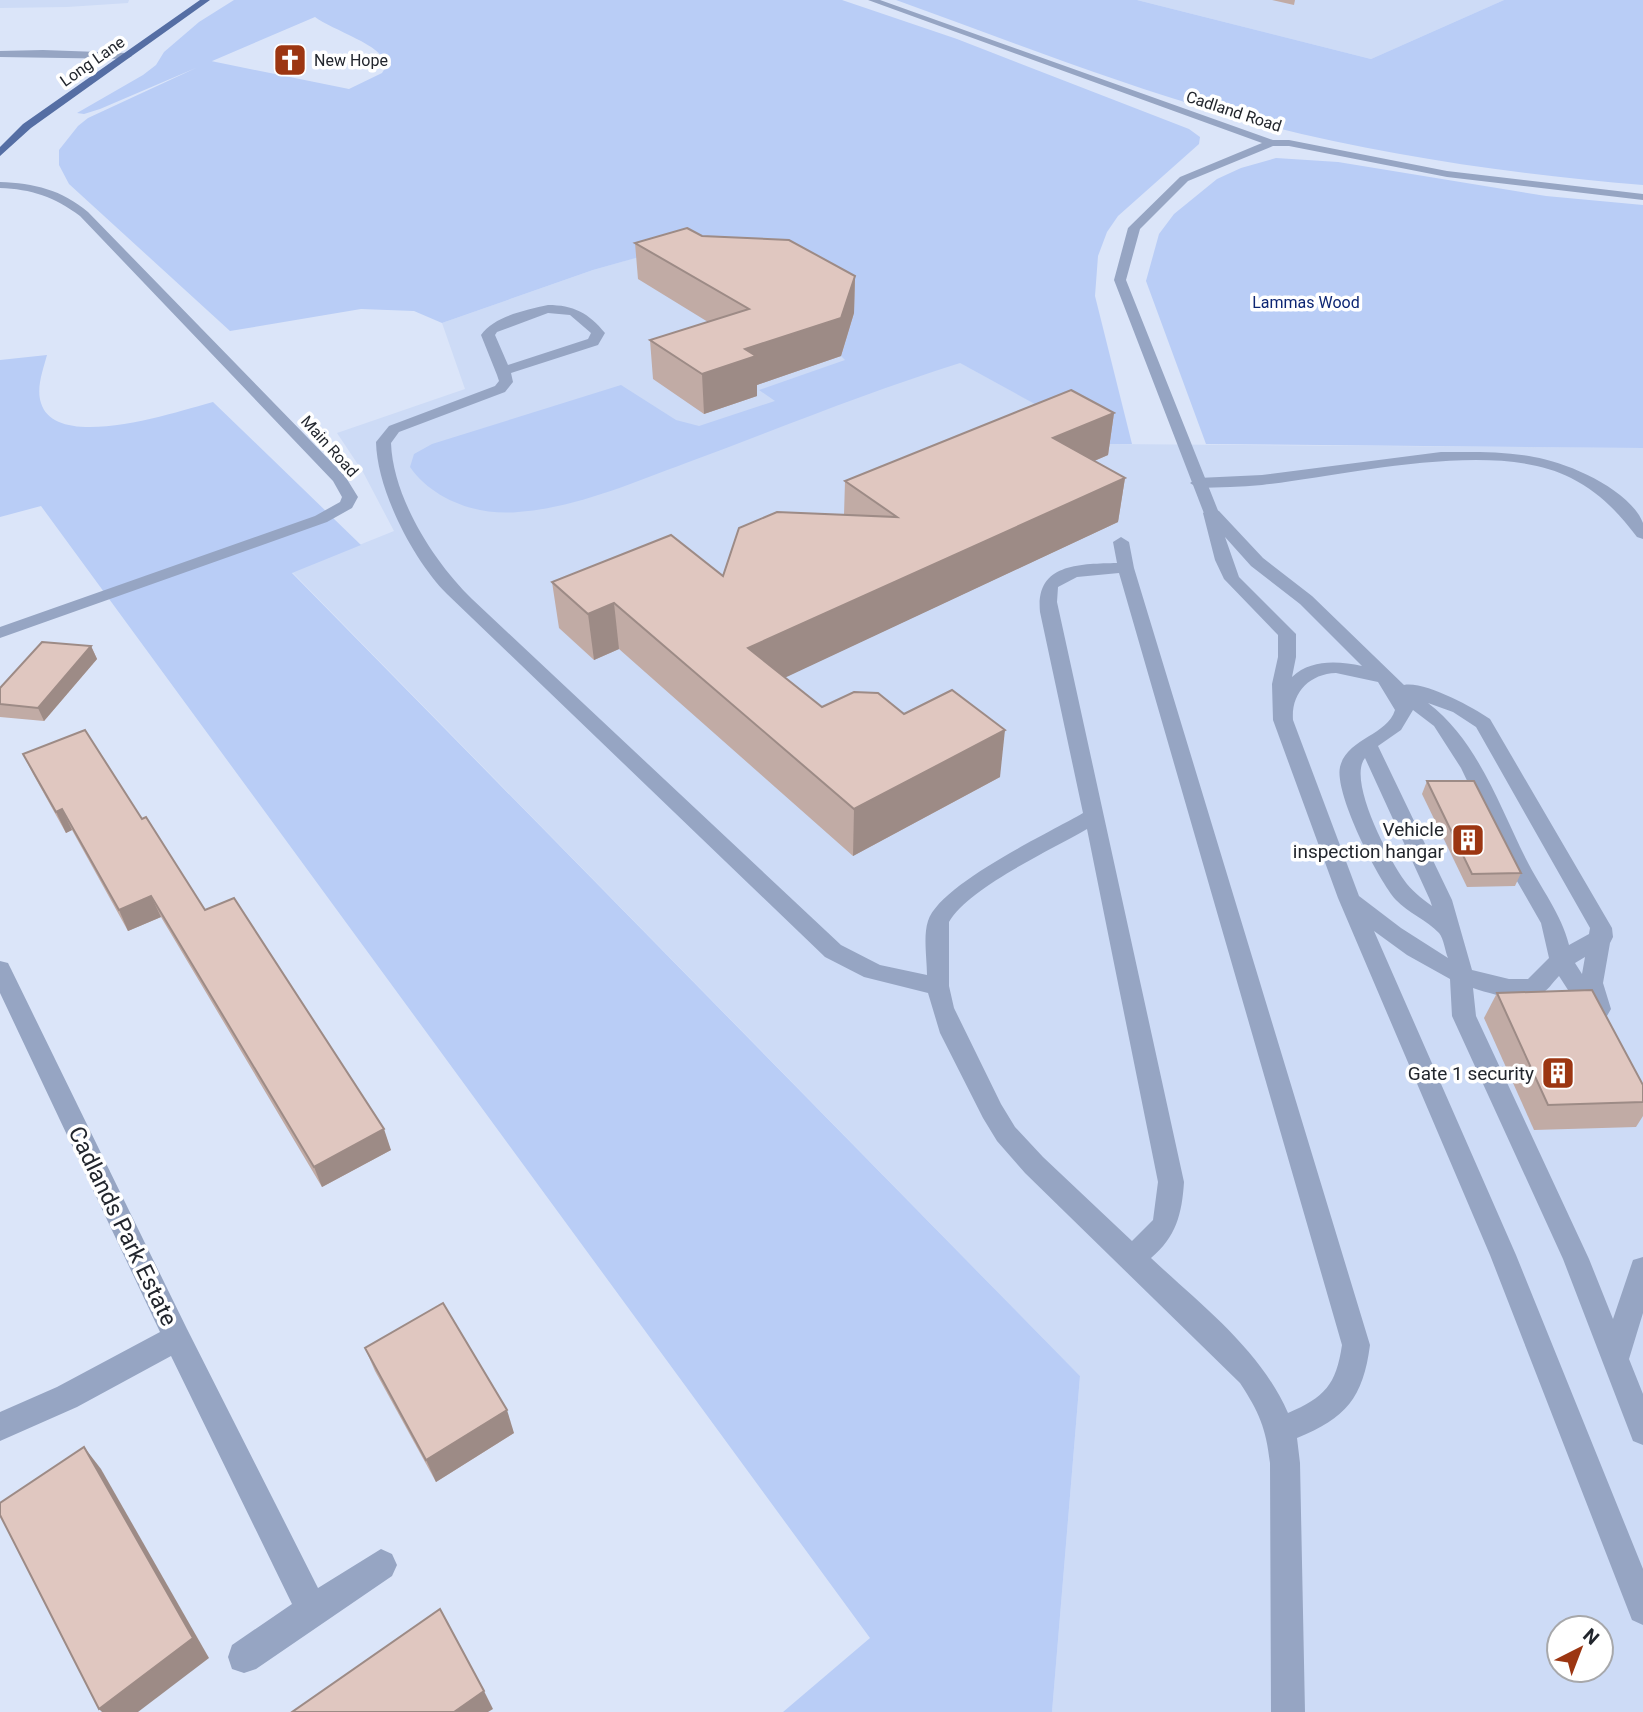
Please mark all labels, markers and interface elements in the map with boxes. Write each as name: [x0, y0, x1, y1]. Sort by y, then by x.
street label: Long Lane: [56, 32, 128, 90]
church icon: New Hope: [271, 41, 309, 79]
place label: New Hope: [314, 51, 388, 70]
street label: Cadland Road: [1184, 87, 1284, 136]
park label: Lammas Wood: [1252, 293, 1360, 312]
street label: Main Road: [297, 412, 362, 481]
place label: Vehicle inspection hangar: [1293, 818, 1445, 863]
building icon: Vehicle inspection hangar: [1449, 821, 1487, 859]
building icon: Gate 1 security: [1539, 1054, 1577, 1092]
place label: Gate 1 security: [1408, 1062, 1534, 1085]
street label: Cadlands Park Estate: [63, 1122, 183, 1330]
north arrow: [1545, 1614, 1615, 1684]
text: N: [1578, 1624, 1604, 1650]

